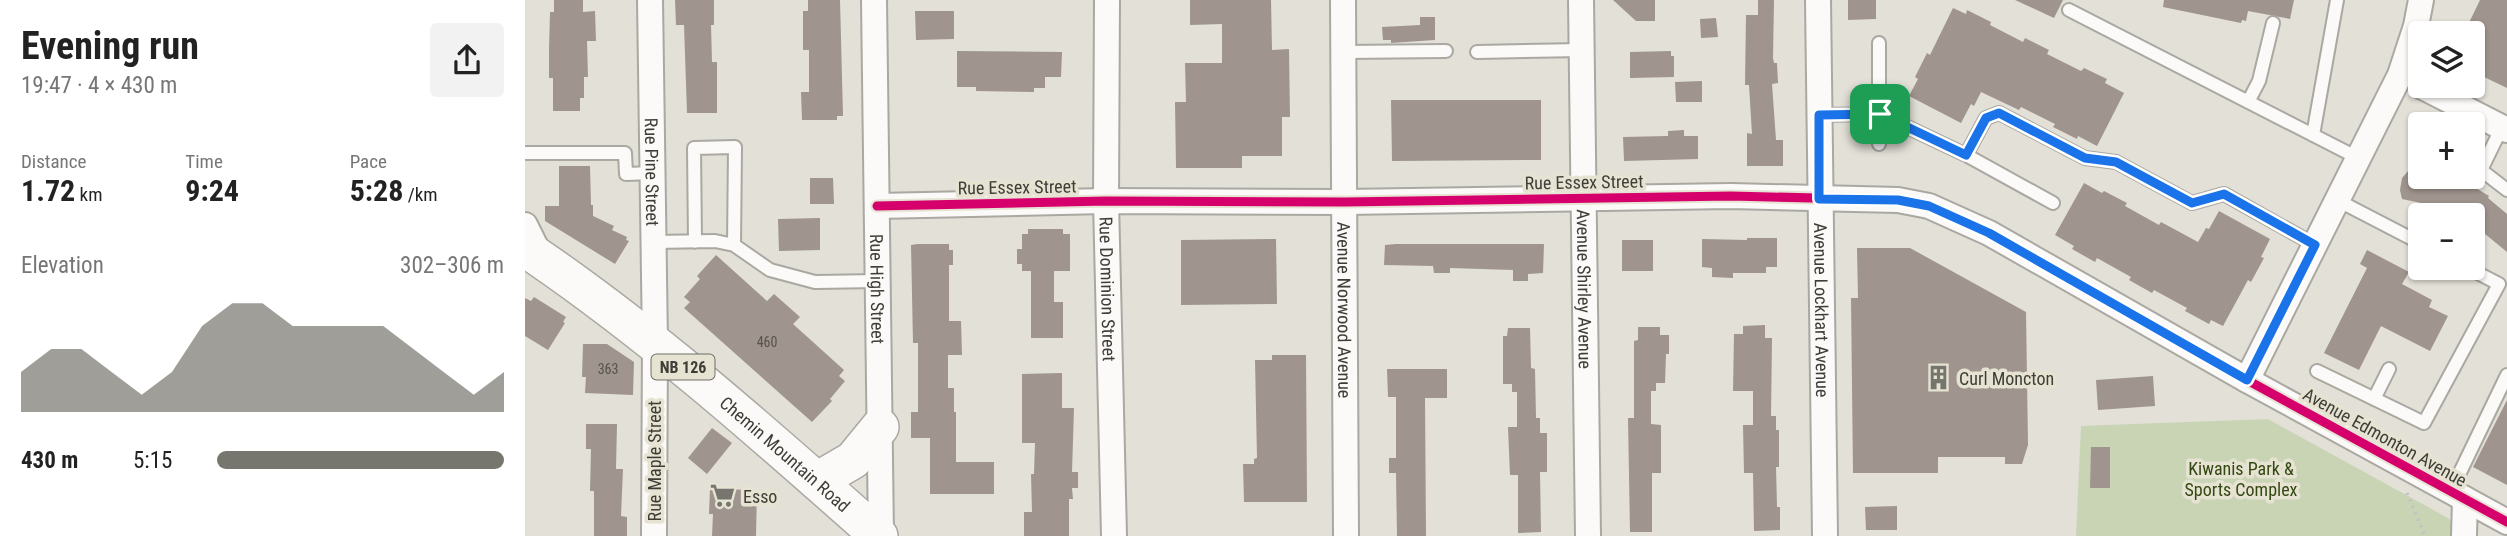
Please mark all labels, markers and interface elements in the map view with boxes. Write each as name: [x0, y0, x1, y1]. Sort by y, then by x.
map controls: [2408, 21, 2485, 280]
button: layers: [2408, 21, 2485, 98]
button: share: [430, 23, 504, 97]
text: Evening run: [21, 24, 199, 68]
text: 19:47 · 4 × 430 m: [21, 72, 177, 99]
pin: [1850, 84, 1910, 144]
icon: arrive: [1861, 95, 1899, 133]
button: +: [2408, 112, 2485, 189]
street label: Rue Pine Street: [641, 118, 664, 226]
text: Distance: [21, 150, 86, 173]
text: Time: [185, 150, 223, 173]
text: Pace: [350, 150, 387, 173]
street label: Rue Essex Street: [1524, 170, 1644, 194]
text: 1.72: [21, 173, 75, 208]
text: 9:24: [185, 173, 239, 208]
text: 5:28: [350, 173, 403, 208]
street label: Rue Essex Street: [957, 175, 1077, 199]
text: km: [75, 183, 102, 206]
text: /km: [403, 183, 438, 206]
button: −: [2408, 203, 2485, 280]
street label: Avenue Shirley Avenue: [1573, 209, 1596, 369]
street label: Rue Dominion Street: [1096, 216, 1120, 362]
street label: Avenue Norwood Avenue: [1334, 222, 1356, 398]
street label: Avenue Lockhart Avenue: [1810, 223, 1834, 397]
street label: Rue High Street: [867, 234, 889, 344]
text: Elevation: [21, 252, 104, 279]
text: 302–306 m: [400, 252, 504, 279]
house number: 460: [757, 334, 777, 350]
road number: NB 126: [652, 354, 715, 380]
house number: 363: [598, 361, 618, 377]
building icon: Curl Moncton: [1925, 364, 1953, 392]
place label: Curl Moncton: [1959, 368, 2054, 389]
street label: Avenue Edmonton Avenue: [2300, 383, 2470, 491]
street label: Chemin Mountain Road: [716, 392, 854, 516]
street label: Rue Maple Street: [644, 401, 665, 521]
text: 430 m: [21, 447, 78, 474]
text: 5:15: [133, 447, 172, 474]
park label: Kiwanis Park & Sports Complex: [2185, 458, 2298, 500]
supermarket icon: Esso: [709, 482, 737, 510]
place label: Esso: [743, 486, 777, 507]

